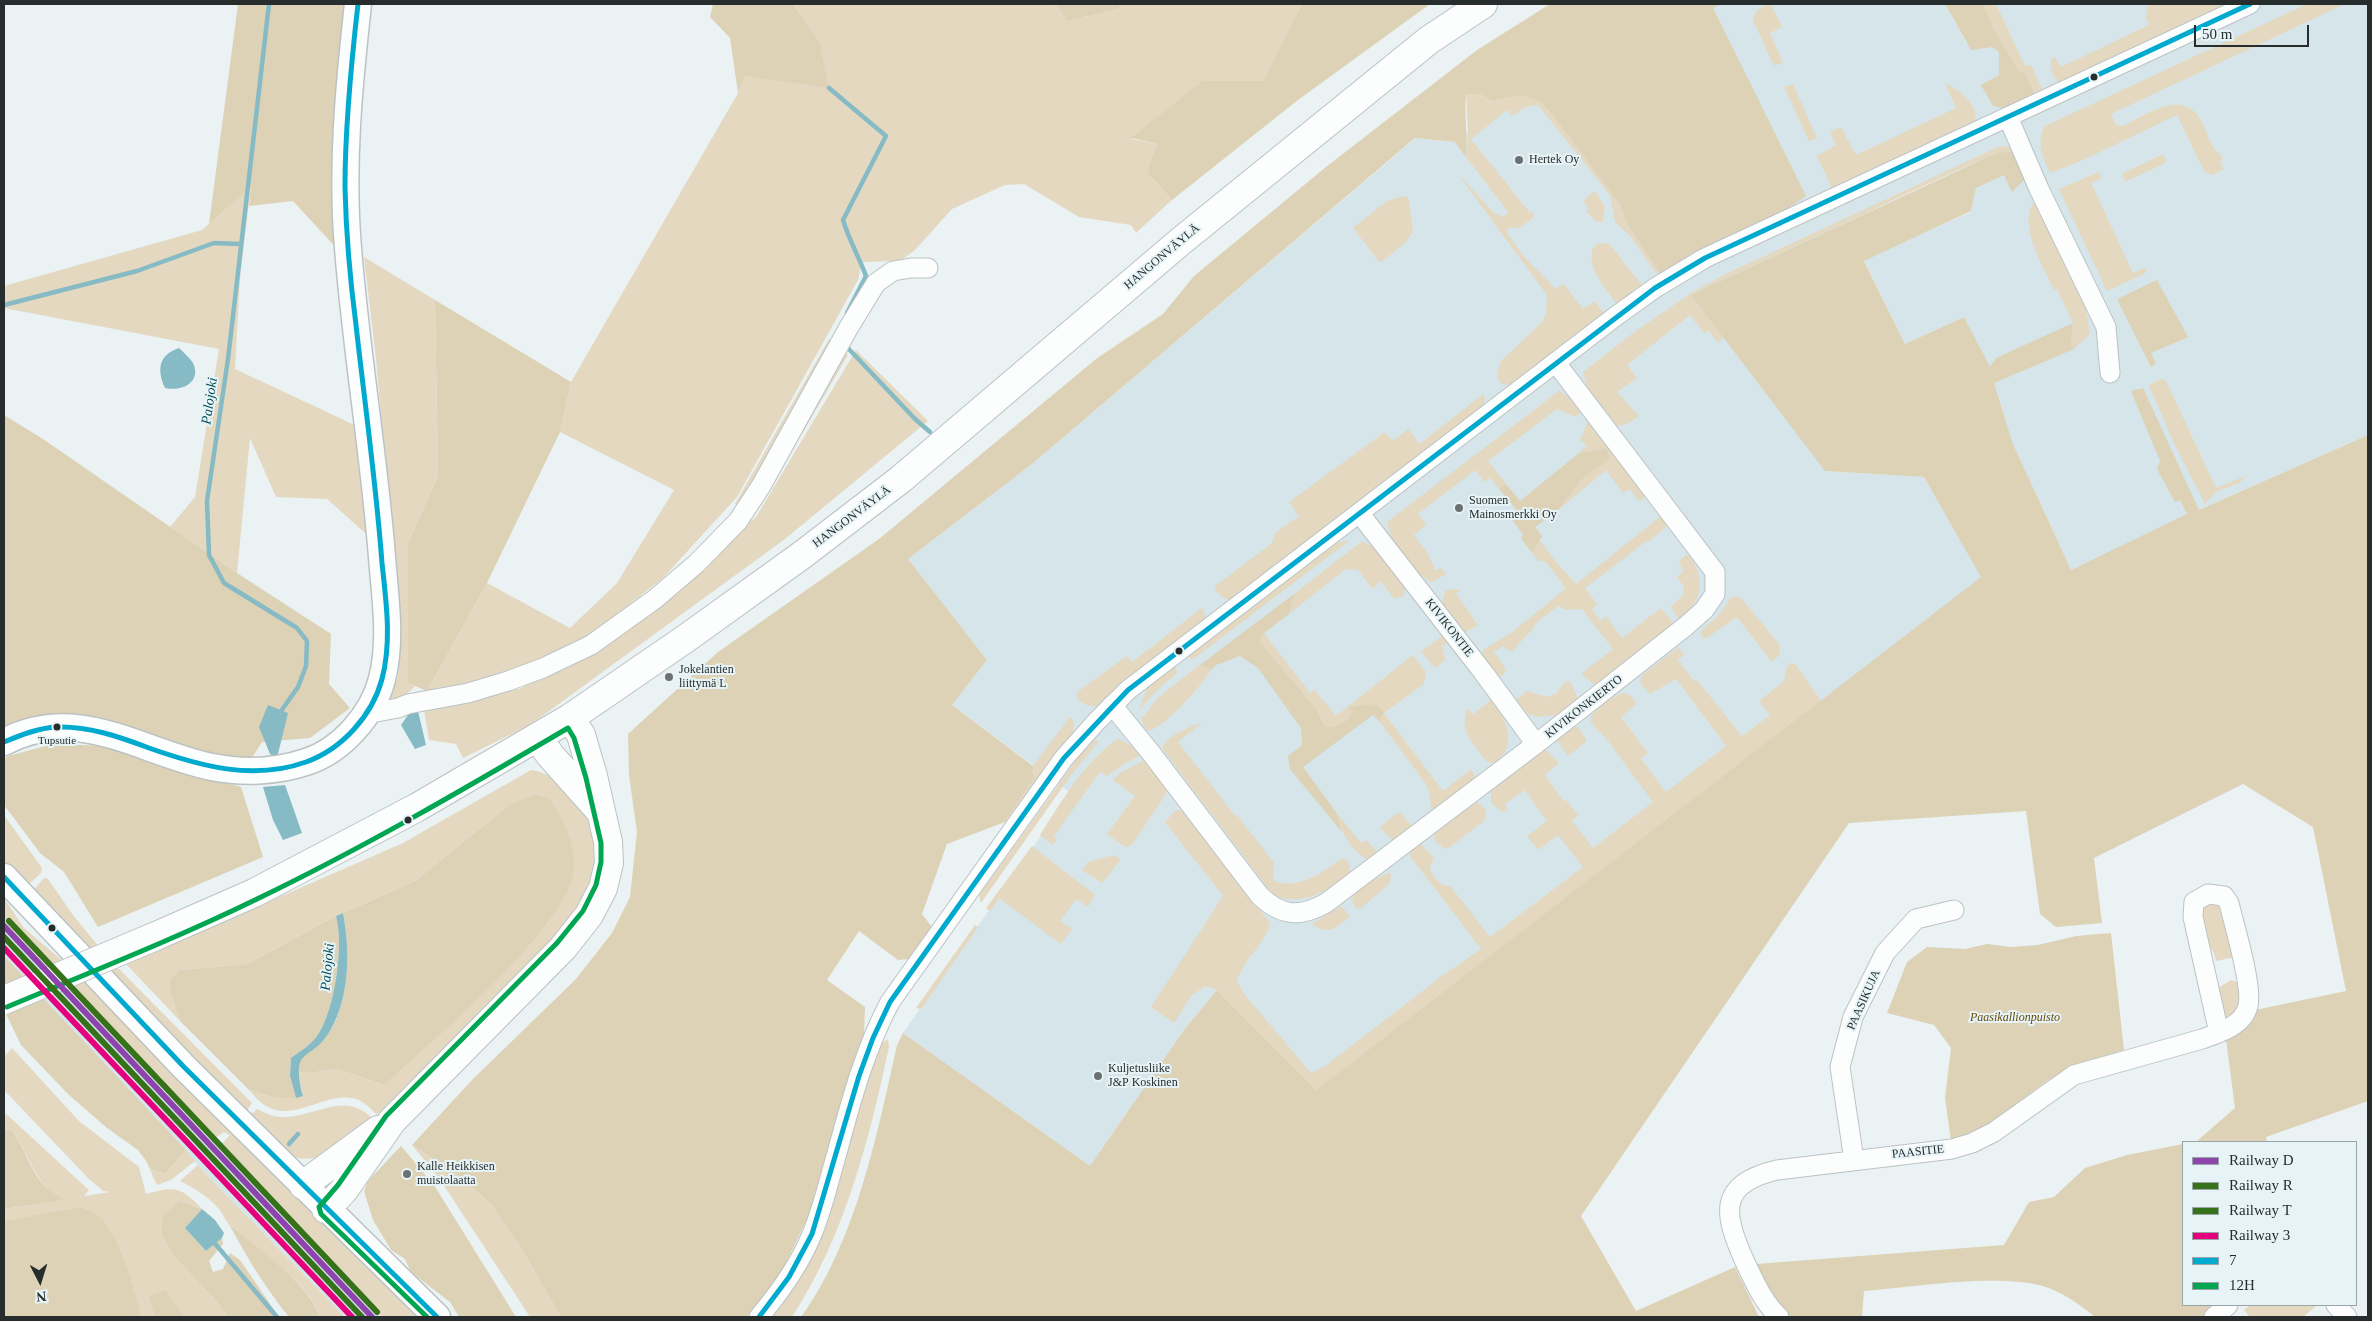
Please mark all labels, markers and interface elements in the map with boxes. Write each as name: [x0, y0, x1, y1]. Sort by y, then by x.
scale bar: [2197, 15, 2312, 47]
text: 50 m: [2202, 26, 2232, 42]
unlabelled marker: [2089, 72, 2099, 82]
place label: Hertek Oy: [1529, 153, 1579, 167]
marker: Hertek Oy: [1513, 154, 1525, 166]
street label: HANGONVÄYLÄ: [1121, 221, 1203, 293]
water label: Palojoki: [198, 376, 222, 426]
street label: HANGONVÄYLÄ: [810, 483, 894, 551]
place label: Suomen Mainosmerkki Oy: [1469, 494, 1557, 522]
marker: Suomen Mainosmerkki Oy: [1453, 502, 1465, 514]
street label: KIVIKONTIE: [1422, 596, 1476, 660]
unlabelled marker: [1174, 646, 1184, 656]
place label: Jokelantien liittymä L: [679, 663, 734, 691]
marker: Jokelantien liittymä L: [663, 671, 675, 683]
street label: KIVIKONKIERTO: [1542, 672, 1626, 742]
marker: Tupsutie: [52, 722, 62, 732]
place label: Tupsutie: [38, 734, 76, 748]
unlabelled marker: [403, 815, 413, 825]
unlabelled marker: [47, 923, 57, 933]
water label: Palojoki: [318, 943, 338, 991]
street label: PAASIKUJA: [1844, 968, 1884, 1032]
park label: Paasikallionpuisto: [1970, 1011, 2060, 1025]
place label: Kuljetusliike J&P Koskinen: [1108, 1062, 1178, 1090]
marker: Kuljetusliike J&P Koskinen: [1092, 1070, 1104, 1082]
legend: [2182, 1141, 2357, 1306]
street label: PAASITIE: [1891, 1142, 1945, 1162]
text: Railway D: [2229, 1152, 2294, 1168]
place label: Kalle Heikkisen muistolaatta: [417, 1160, 495, 1188]
marker: Kalle Heikkisen muistolaatta: [401, 1168, 413, 1180]
text: Railway R: [2229, 1177, 2293, 1193]
text: Railway T: [2229, 1202, 2292, 1218]
text: Railway 3: [2229, 1227, 2290, 1243]
text: 7: [2229, 1252, 2237, 1268]
north arrow: [15, 1256, 65, 1306]
text: 12H: [2229, 1277, 2255, 1293]
text: N: [36, 1289, 47, 1304]

